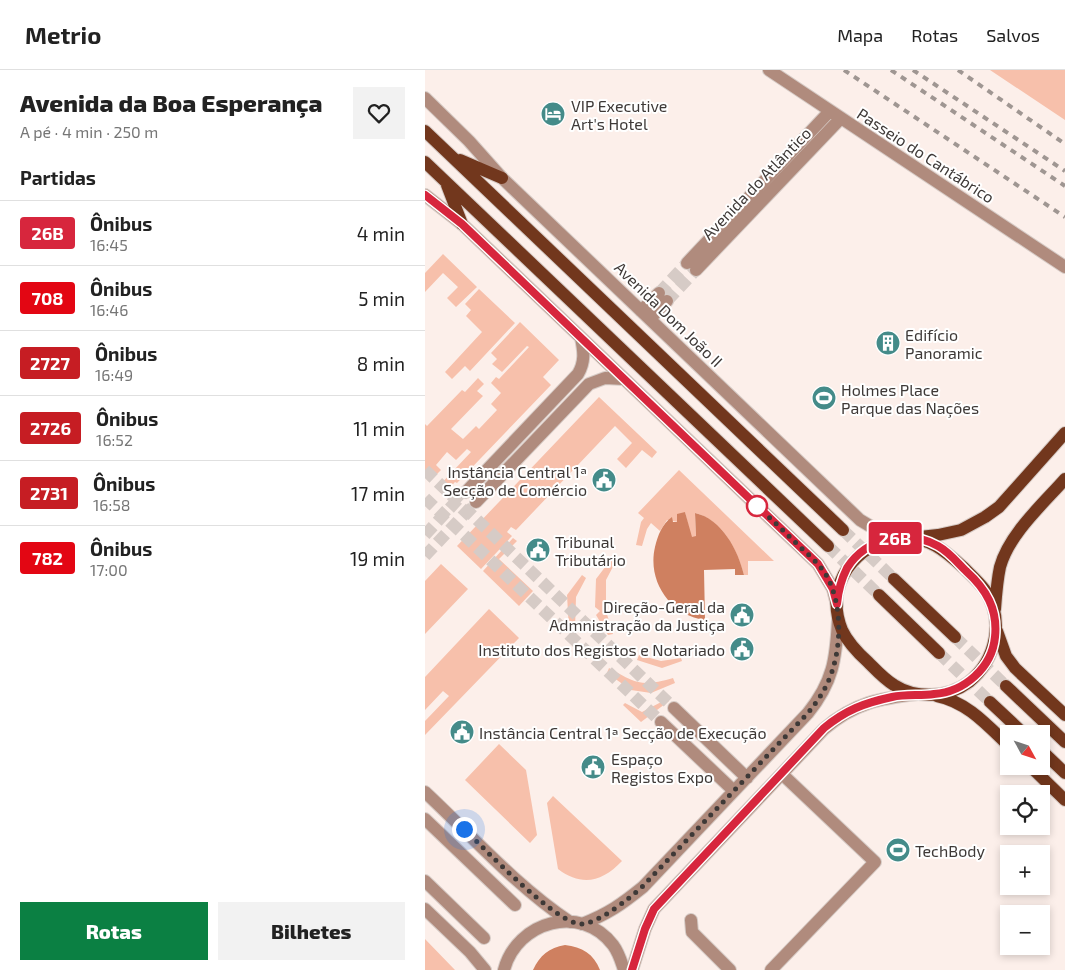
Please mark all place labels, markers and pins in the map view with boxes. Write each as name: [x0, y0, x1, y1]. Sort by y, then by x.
place label: VIP Executive Art's Hotel: [571, 96, 667, 133]
hotel icon: VIP Executive Art's Hotel: [540, 101, 566, 127]
place label: Edifício Panoramic: [905, 325, 983, 362]
building icon: Edifício Panoramic: [875, 330, 901, 356]
place label: Holmes Place Parque das Nações: [841, 380, 979, 418]
sports icon: Holmes Place Parque das Nações: [811, 385, 837, 411]
place label: Instância Central 1ª Secção de Comércio: [443, 462, 587, 500]
public building icon: Instância Central 1ª Secção de Comércio: [591, 467, 617, 493]
unlabelled marker: [746, 495, 768, 517]
place label: Tribunal Tributário: [555, 532, 626, 569]
public building icon: Tribunal Tributário: [525, 537, 551, 563]
place label: Direção-Geral da Admnistração da Justiça: [549, 597, 725, 635]
public building icon: Direção-Geral da Admnistração da Justiça: [729, 602, 755, 628]
public building icon: Instituto dos Registos e Notariado: [729, 636, 755, 662]
place label: Instituto dos Registos e Notariado: [478, 640, 725, 659]
public building icon: Instância Central 1ª Secção de Execução: [449, 719, 475, 745]
place label: Instância Central 1ª Secção de Execução: [479, 723, 766, 743]
place label: Espaço Registos Expo: [611, 749, 713, 786]
public building icon: Espaço Registos Expo: [580, 754, 606, 780]
sports icon: TechBody: [885, 837, 911, 863]
place label: TechBody: [915, 841, 985, 860]

